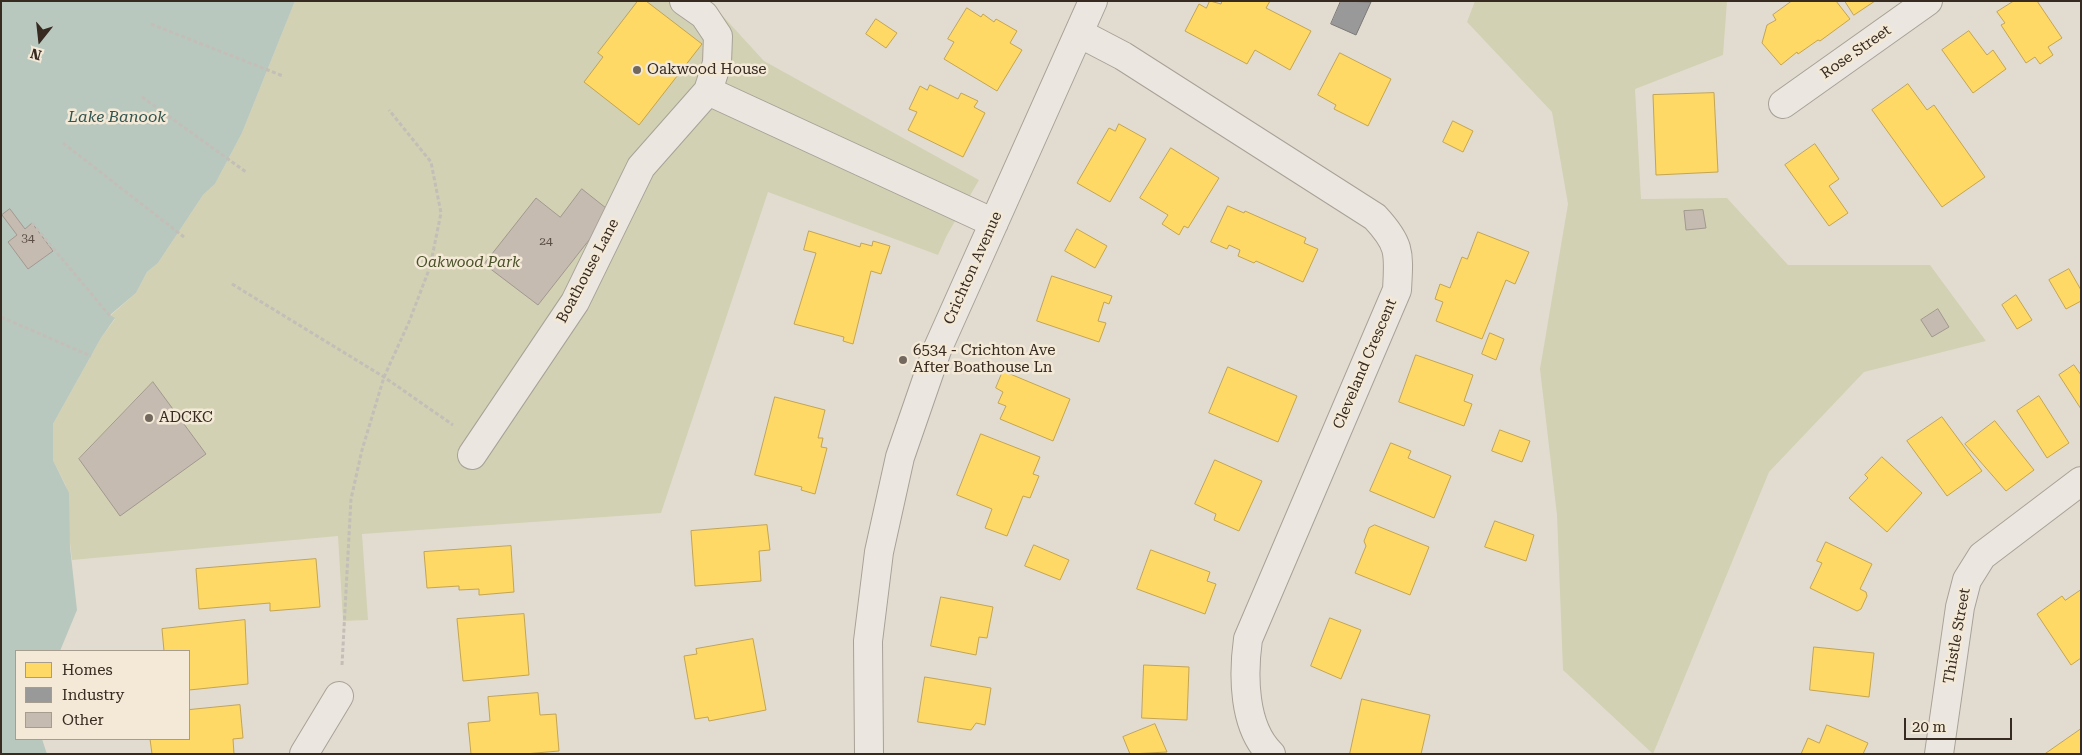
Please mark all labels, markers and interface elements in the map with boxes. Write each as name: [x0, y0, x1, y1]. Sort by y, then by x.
north arrow: [15, 15, 65, 65]
street label: Rose Street: [1817, 21, 1895, 83]
text: N: [28, 45, 43, 64]
place label: Oakwood House: [647, 61, 767, 79]
marker: Oakwood House: [631, 64, 643, 76]
water label: Lake Banook: [68, 107, 166, 127]
street label: Crichton Avenue: [940, 209, 1006, 327]
street label: Boathouse Lane: [553, 216, 623, 326]
house number: 34: [21, 231, 35, 245]
house number: 24: [539, 234, 553, 248]
park label: Oakwood Park: [416, 254, 520, 272]
street label: Cleveland Crescent: [1329, 296, 1401, 432]
place label: 6534 - Crichton Ave After Boathouse Ln: [913, 342, 1055, 377]
marker: 6534 - Crichton Ave After Boathouse Ln: [897, 354, 909, 366]
place label: ADCKC: [159, 409, 213, 427]
marker: ADCKC: [143, 412, 155, 424]
street label: Thistle Street: [1940, 587, 1974, 685]
legend: [15, 650, 190, 740]
text: Homes: [62, 661, 113, 679]
text: Industry: [62, 686, 124, 704]
scale bar: [1907, 708, 2014, 740]
text: Other: [62, 711, 104, 729]
text: 20 m: [1912, 718, 1946, 736]

